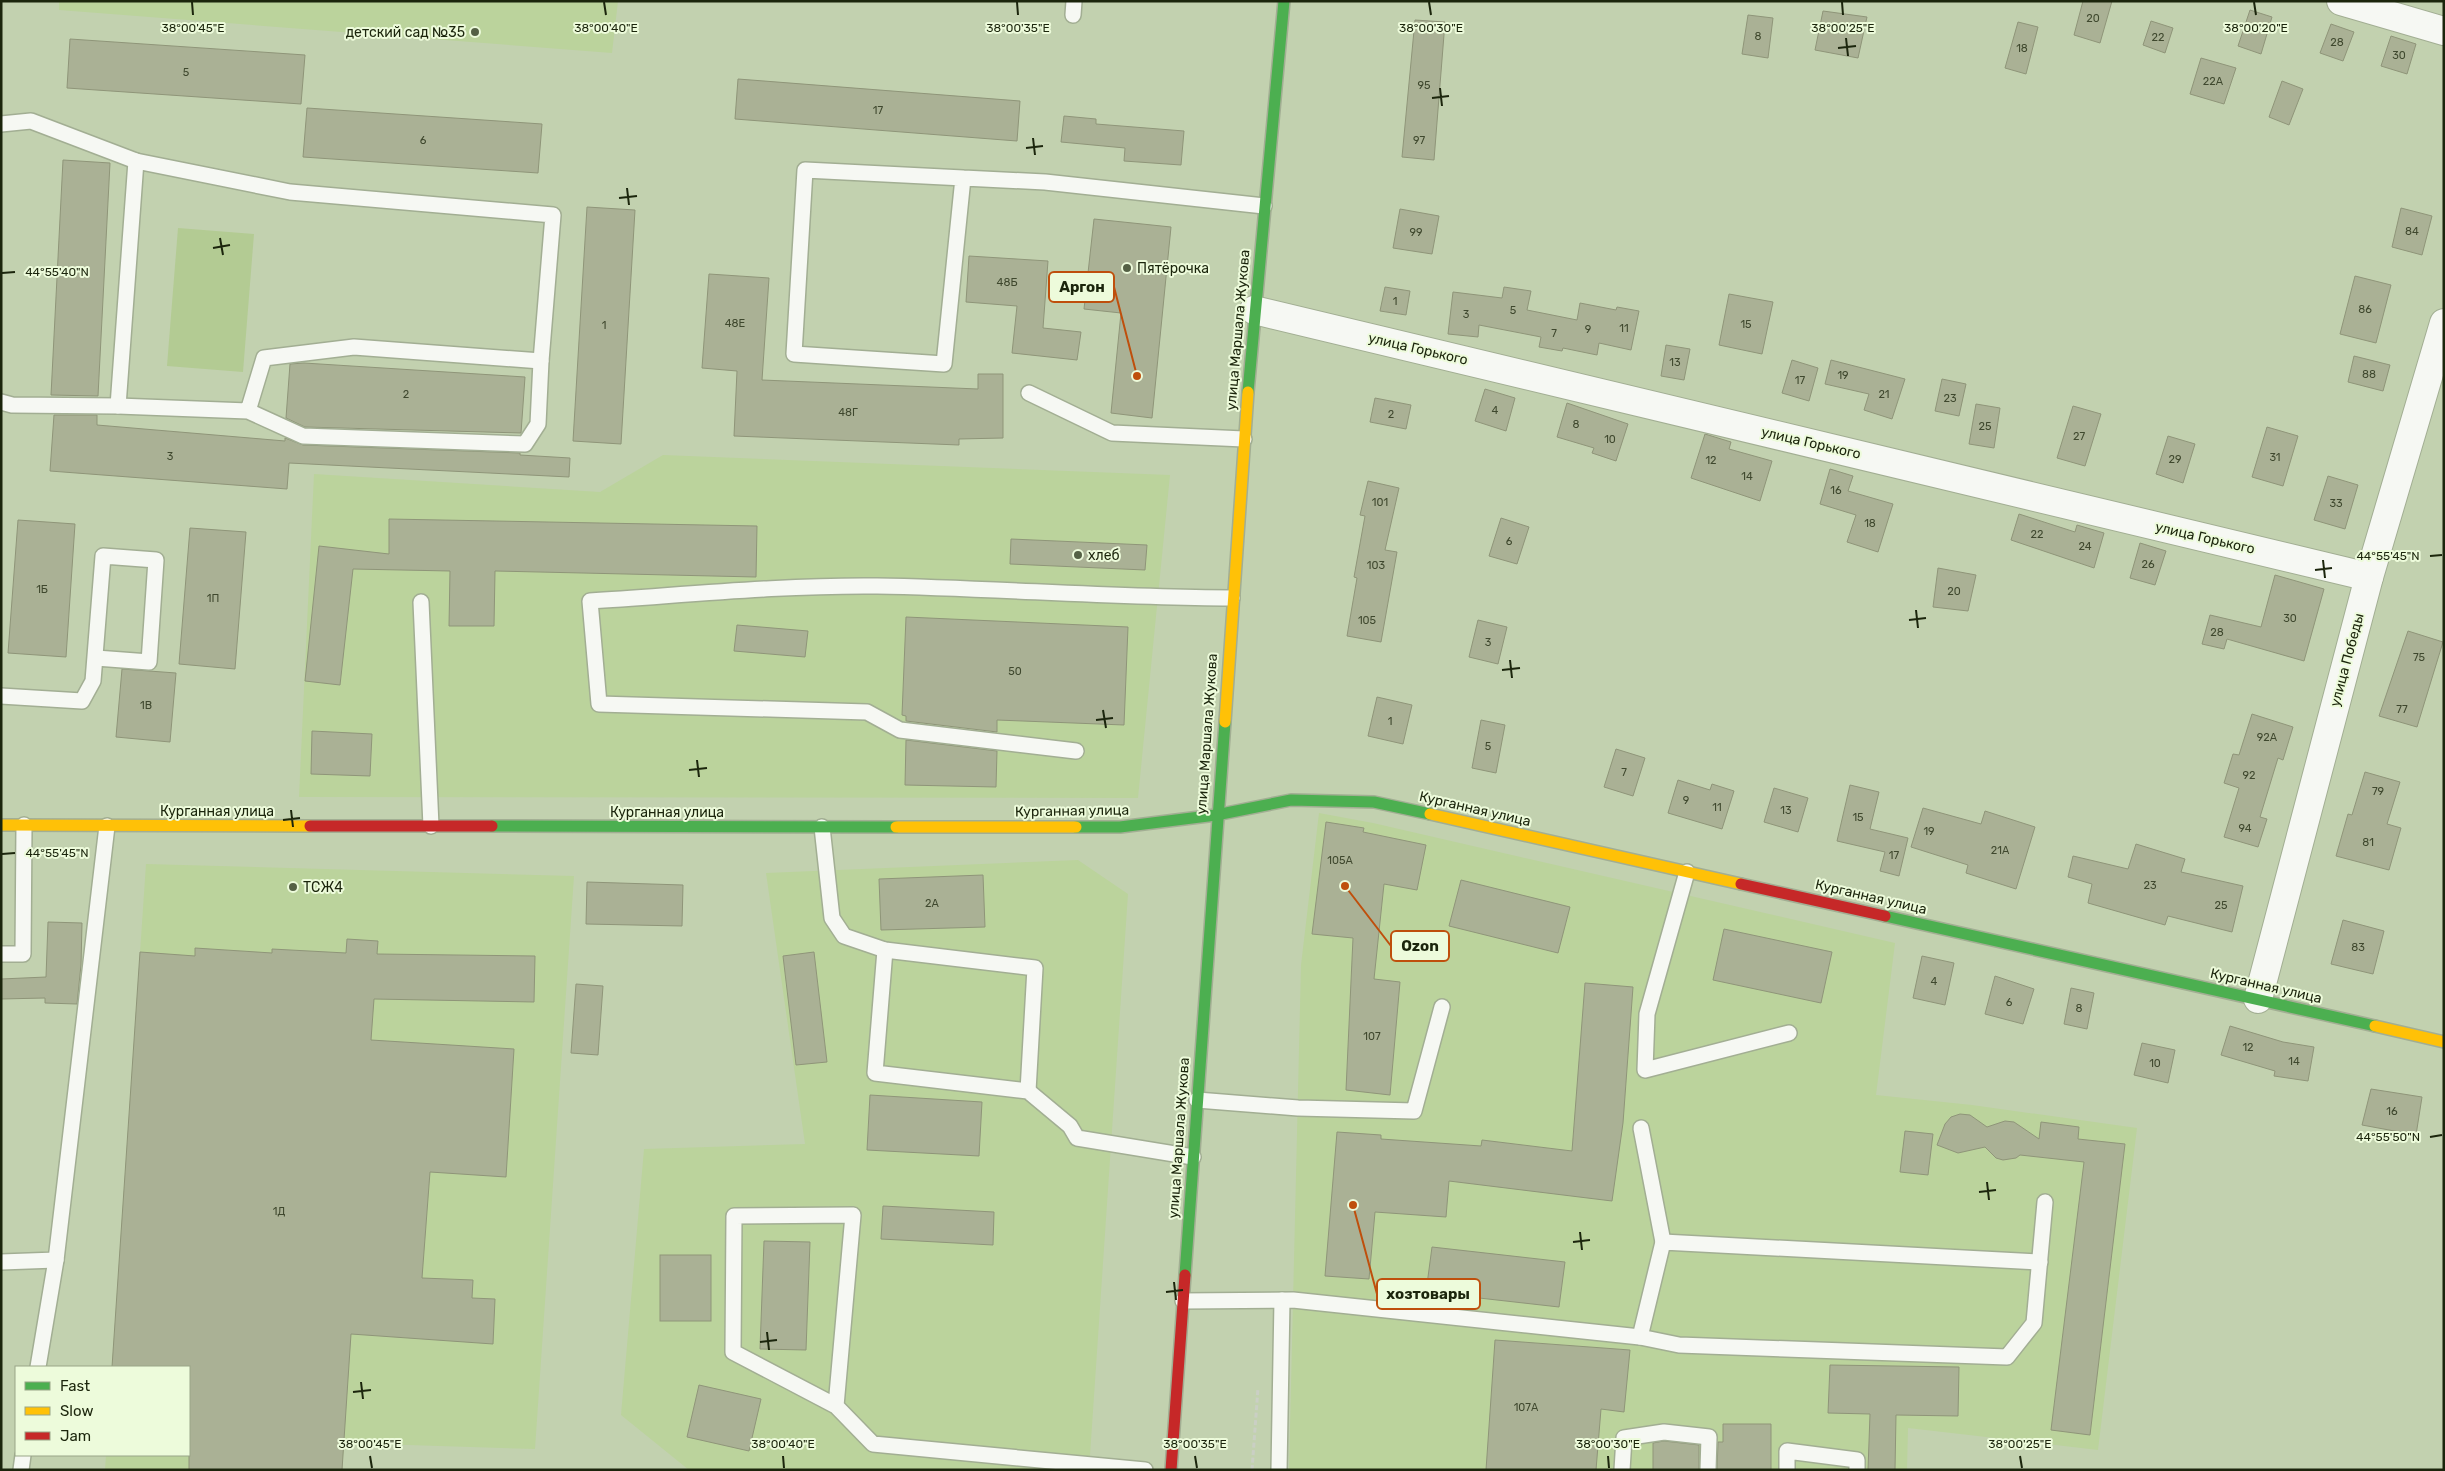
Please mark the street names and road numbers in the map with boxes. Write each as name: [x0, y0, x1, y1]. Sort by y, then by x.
street label: улица Маршала Жукова: [1223, 249, 1253, 411]
street label: улица Горького: [1366, 329, 1470, 369]
street label: улица Горького: [1759, 423, 1863, 463]
street label: улица Горького: [2153, 518, 2257, 558]
street label: улица Победы: [2326, 611, 2368, 709]
street label: улица Маршала Жукова: [1193, 653, 1221, 815]
street label: Курганная улица: [1417, 788, 1533, 830]
street label: Курганная улица: [1015, 802, 1129, 820]
street label: Курганная улица: [160, 803, 274, 820]
street label: Курганная улица: [610, 804, 724, 821]
street label: Курганная улица: [1813, 876, 1929, 918]
street label: Курганная улица: [2208, 965, 2324, 1007]
street label: улица Маршала Жукова: [1165, 1057, 1193, 1219]

